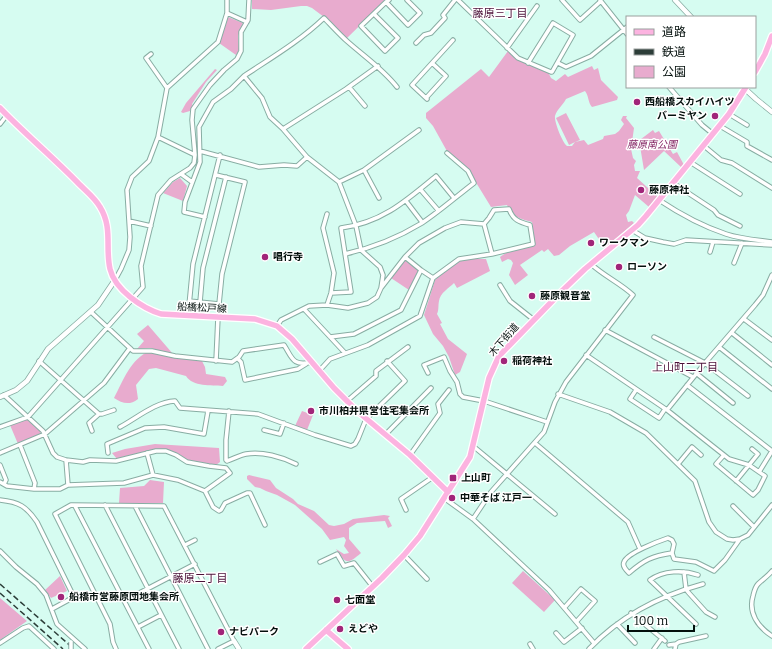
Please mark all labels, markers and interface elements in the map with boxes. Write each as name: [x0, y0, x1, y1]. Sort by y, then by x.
district label: 藤原三丁目: [473, 7, 528, 20]
legend: [626, 16, 756, 88]
text: 道路: [662, 25, 686, 39]
text: 鉄道: [662, 45, 686, 59]
text: 公園: [662, 65, 686, 79]
place label: 西船橋スカイハイツ: [645, 96, 735, 108]
marker: 西船橋スカイハイツ: [632, 97, 642, 107]
place label: バーミヤン: [657, 110, 707, 122]
marker: バーミヤン: [710, 111, 720, 121]
park label: 藤原南公園: [627, 139, 679, 151]
place label: 藤原神社: [649, 184, 690, 196]
marker: 藤原神社: [636, 185, 646, 195]
place label: ワークマン: [599, 237, 649, 249]
marker: ワークマン: [586, 238, 596, 248]
place label: 唱行寺: [273, 251, 303, 263]
marker: 唱行寺: [260, 252, 270, 262]
place label: ローソン: [627, 261, 667, 273]
marker: ローソン: [614, 262, 624, 272]
place label: 藤原観音堂: [540, 290, 590, 302]
marker: 藤原観音堂: [527, 291, 537, 301]
street label: 船橋松戸線: [177, 301, 227, 315]
street label: 木下街道: [486, 321, 522, 359]
place label: 稲荷神社: [512, 355, 553, 367]
marker: 稲荷神社: [499, 356, 509, 366]
district label: 上山町二丁目: [652, 361, 718, 374]
place label: 市川柏井県営住宅集会所: [319, 405, 429, 417]
marker: 市川柏井県営住宅集会所: [306, 406, 316, 416]
place label: 上山町: [461, 472, 491, 484]
marker: 上山町: [448, 473, 458, 483]
place label: 中華そば 江戸一: [460, 492, 532, 504]
marker: 中華そば 江戸一: [447, 493, 457, 503]
district label: 藤原二丁目: [173, 572, 228, 585]
place label: 船橋市営藤原団地集会所: [69, 591, 179, 603]
marker: 船橋市営藤原団地集会所: [56, 592, 66, 602]
place label: 七面堂: [345, 594, 375, 606]
marker: 七面堂: [332, 595, 342, 605]
scale bar: [628, 607, 694, 633]
text: 100 m: [634, 614, 669, 628]
place label: えどや: [348, 623, 378, 635]
marker: えどや: [335, 624, 345, 634]
place label: ナビパーク: [229, 626, 279, 638]
marker: ナビパーク: [216, 627, 226, 637]

